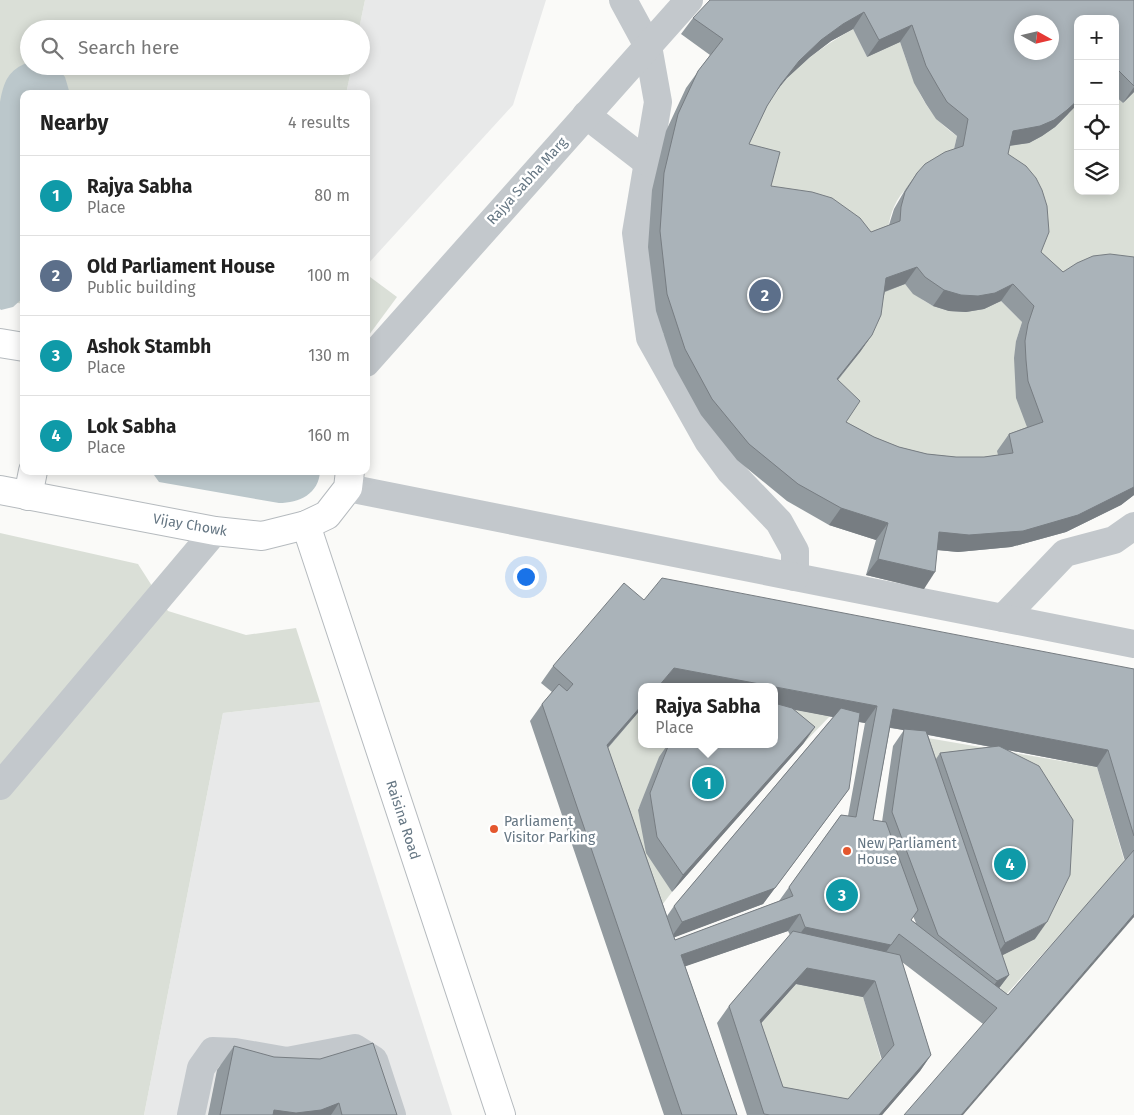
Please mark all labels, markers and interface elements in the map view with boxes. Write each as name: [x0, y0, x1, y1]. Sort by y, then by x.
north arrow: [1014, 15, 1059, 60]
map controls: [1074, 15, 1119, 195]
button: +: [1074, 15, 1119, 60]
search box: [20, 20, 370, 75]
icon: search: [38, 34, 66, 62]
text: Search here: [78, 36, 179, 59]
button: −: [1074, 60, 1119, 105]
button: locate: [1074, 105, 1119, 150]
text: Nearby: [40, 110, 108, 136]
text: 4 results: [288, 113, 350, 132]
street label: Rajya Sabha Marg: [483, 133, 571, 228]
button: layers: [1074, 150, 1119, 195]
text: Rajya Sabha: [87, 175, 192, 198]
text: 1: [52, 186, 60, 205]
text: 80 m: [314, 186, 350, 205]
text: Place: [87, 198, 126, 217]
text: Old Parliament House: [87, 255, 275, 278]
text: 2: [52, 266, 60, 285]
text: 100 m: [307, 266, 350, 285]
pin: 2: [749, 276, 781, 314]
text: Public building: [87, 278, 195, 297]
text: Ashok Stambh: [87, 335, 211, 358]
text: 3: [52, 346, 60, 365]
text: 130 m: [308, 346, 350, 365]
text: Place: [87, 358, 126, 377]
text: Lok Sabha: [87, 415, 176, 438]
text: 4: [51, 426, 61, 445]
text: 160 m: [308, 426, 350, 445]
text: Place: [87, 438, 126, 457]
street label: Vijay Chowk: [152, 510, 229, 540]
your location: [513, 564, 539, 590]
popup: [638, 683, 778, 748]
text: Rajya Sabha: [655, 695, 761, 718]
text: Place: [655, 718, 694, 737]
pin: 1: [692, 764, 724, 802]
street label: Raisina Road: [382, 778, 424, 862]
place label: Parliament Visitor Parking: [504, 813, 596, 846]
marker: Parliament Visitor Parking: [488, 823, 500, 835]
place label: New Parliament House: [857, 835, 958, 868]
marker: New Parliament House: [841, 845, 853, 857]
pin: 4: [994, 845, 1026, 883]
pin: 3: [826, 876, 858, 914]

